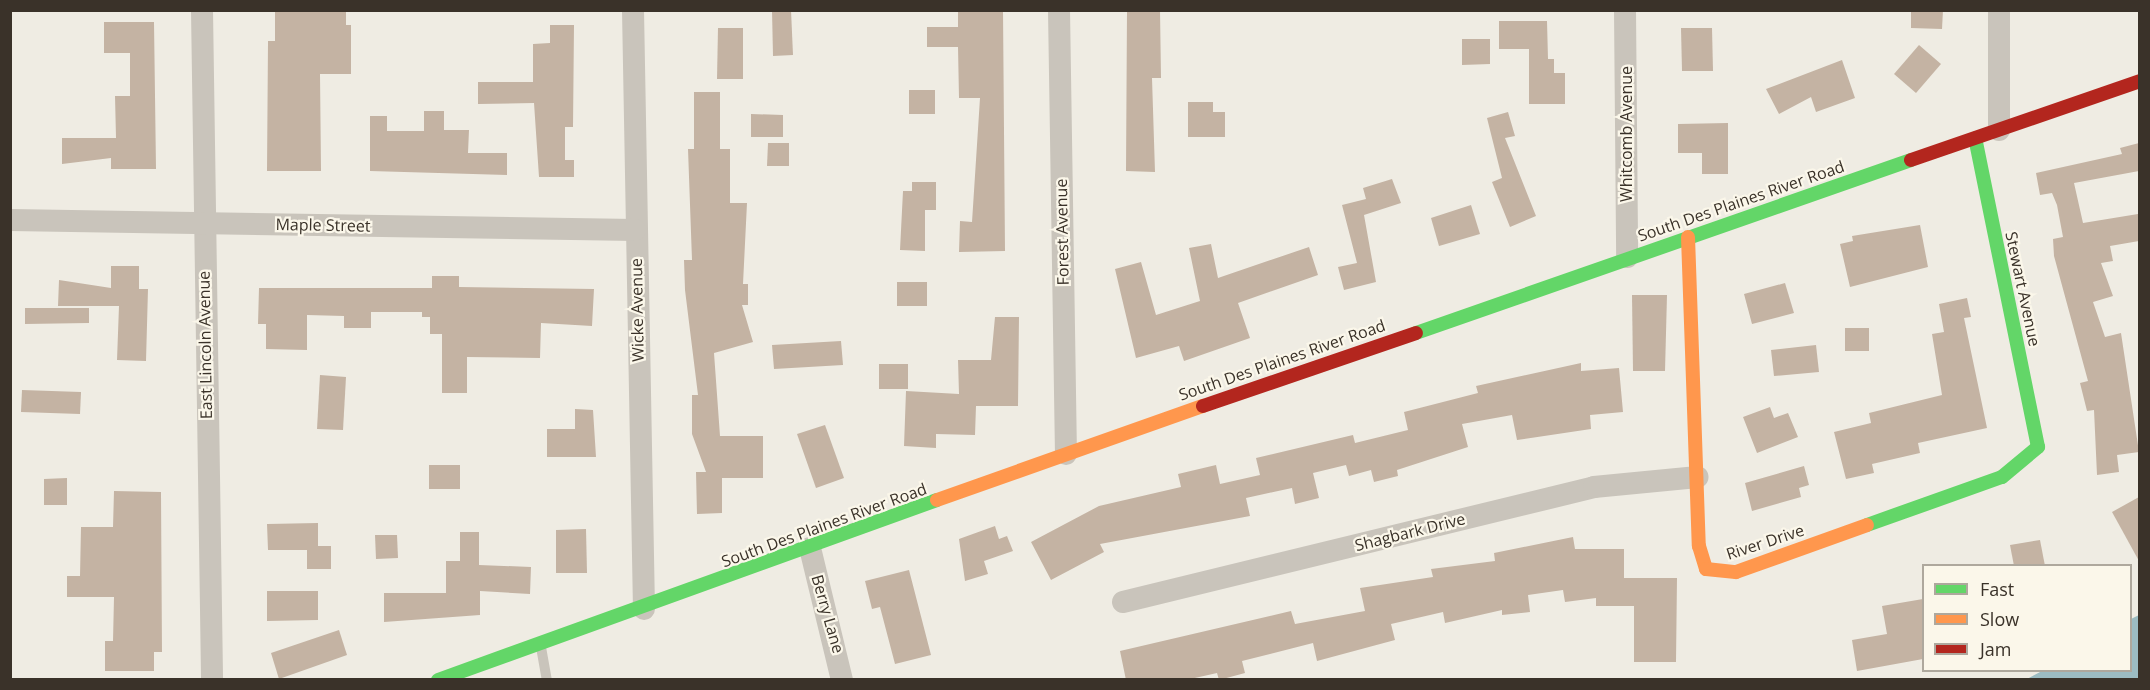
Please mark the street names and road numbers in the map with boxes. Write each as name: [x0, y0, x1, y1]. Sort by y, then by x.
street label: Whitcomb Avenue: [1616, 66, 1636, 202]
street label: South Des Plaines River Road: [1635, 157, 1847, 245]
street label: Forest Avenue: [1051, 179, 1073, 285]
street label: Maple Street: [275, 215, 371, 235]
street label: Stewart Avenue: [2001, 230, 2045, 348]
street label: Wicke Avenue: [626, 258, 648, 362]
street label: East Lincoln Avenue: [194, 271, 216, 419]
street label: South Des Plaines River Road: [1176, 316, 1388, 404]
street label: South Des Plaines River Road: [719, 479, 929, 571]
street label: Shagbark Drive: [1353, 509, 1467, 555]
street label: River Drive: [1724, 520, 1806, 564]
street label: Berry Lane: [808, 573, 848, 655]

